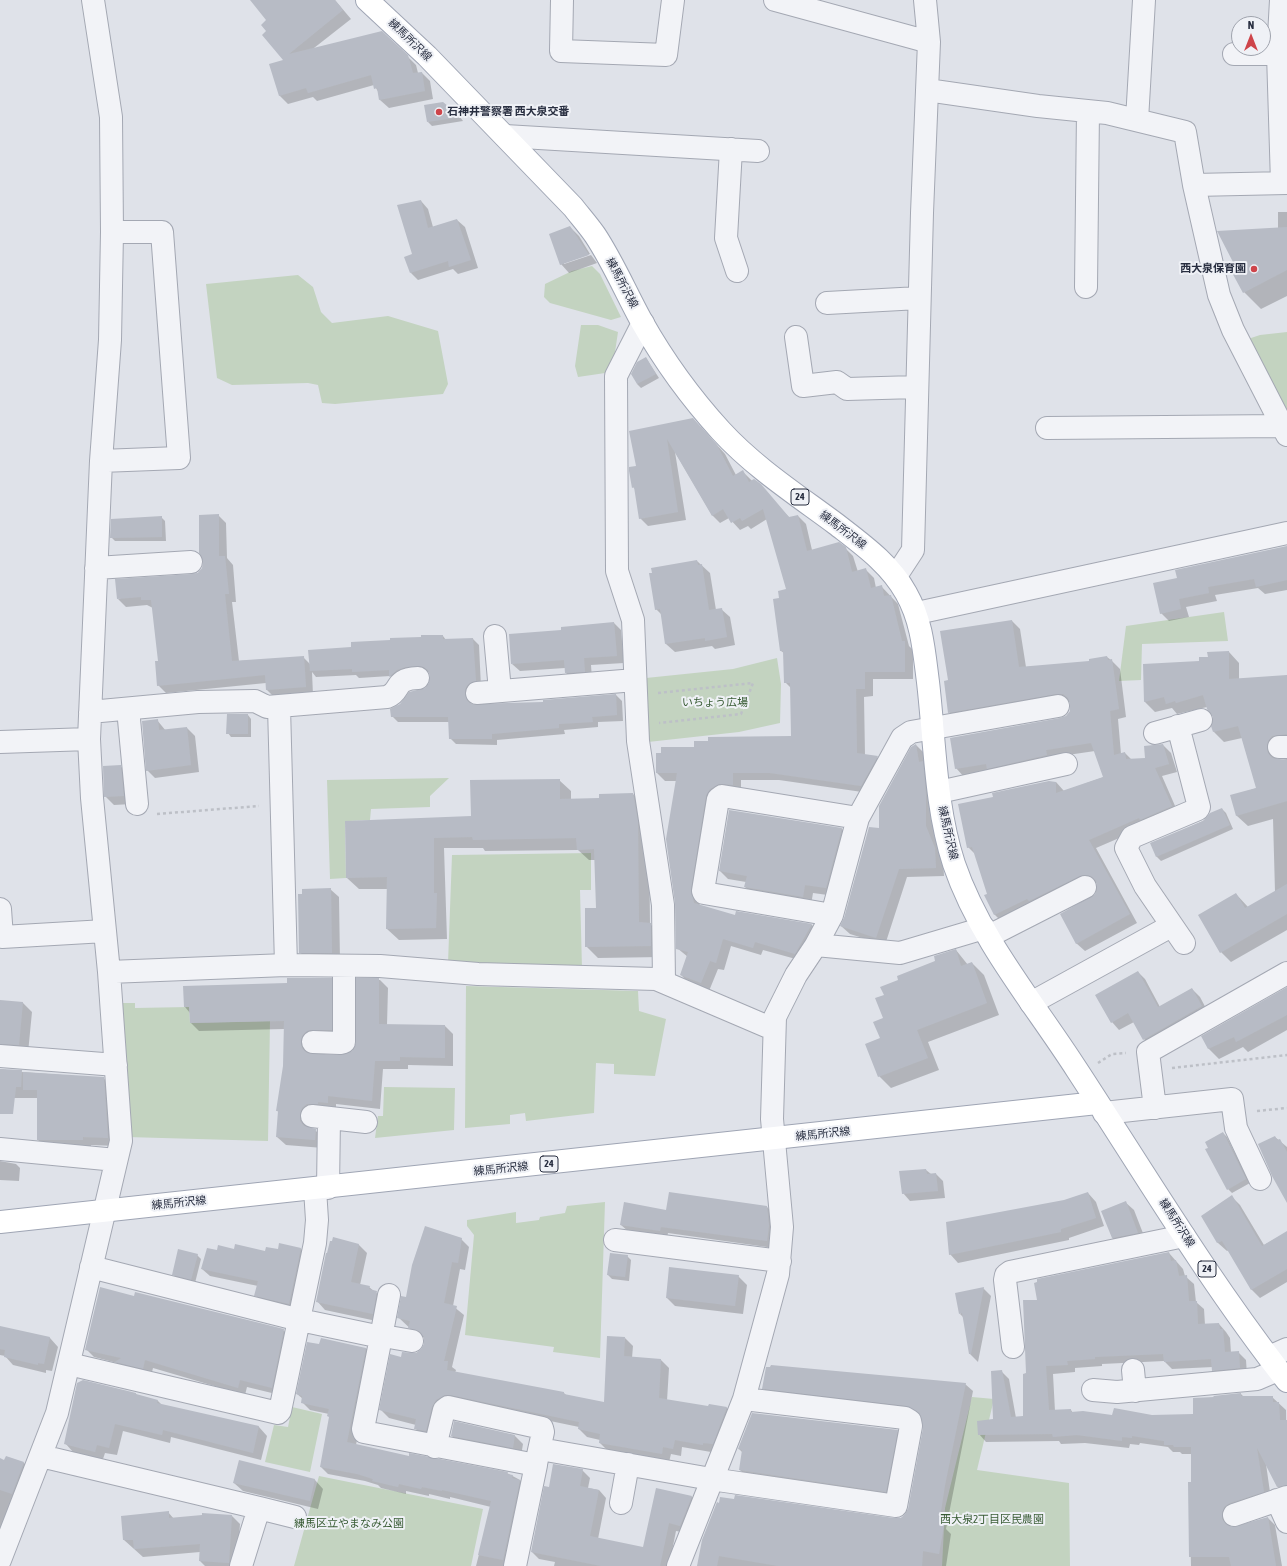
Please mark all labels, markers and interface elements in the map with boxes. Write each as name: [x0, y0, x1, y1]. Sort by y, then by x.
street label: 練馬所沢線: [386, 16, 434, 64]
north arrow: [1231, 16, 1271, 56]
text: N: [1248, 19, 1254, 31]
place label: 石神井警察署 西大泉交番: [447, 105, 570, 119]
marker: 石神井警察署 西大泉交番: [434, 107, 444, 117]
street label: 練馬所沢線: [603, 256, 641, 310]
place label: 西大泉保育園: [1180, 262, 1246, 276]
marker: 西大泉保育園: [1249, 264, 1259, 274]
road number: 24: [791, 489, 809, 505]
street label: 練馬所沢線: [817, 508, 869, 552]
park label: いちょう広場: [682, 696, 748, 710]
street label: 練馬所沢線: [935, 805, 961, 861]
street label: 練馬所沢線: [795, 1125, 851, 1143]
road number: 24: [540, 1156, 558, 1172]
street label: 練馬所沢線: [473, 1160, 529, 1178]
street label: 練馬所沢線: [151, 1194, 207, 1212]
street label: 練馬所沢線: [1156, 1196, 1198, 1250]
road number: 24: [1198, 1261, 1216, 1277]
park label: 西大泉2丁目区民農園: [940, 1513, 1044, 1527]
park label: 練馬区立やまなみ公園: [294, 1517, 404, 1531]

